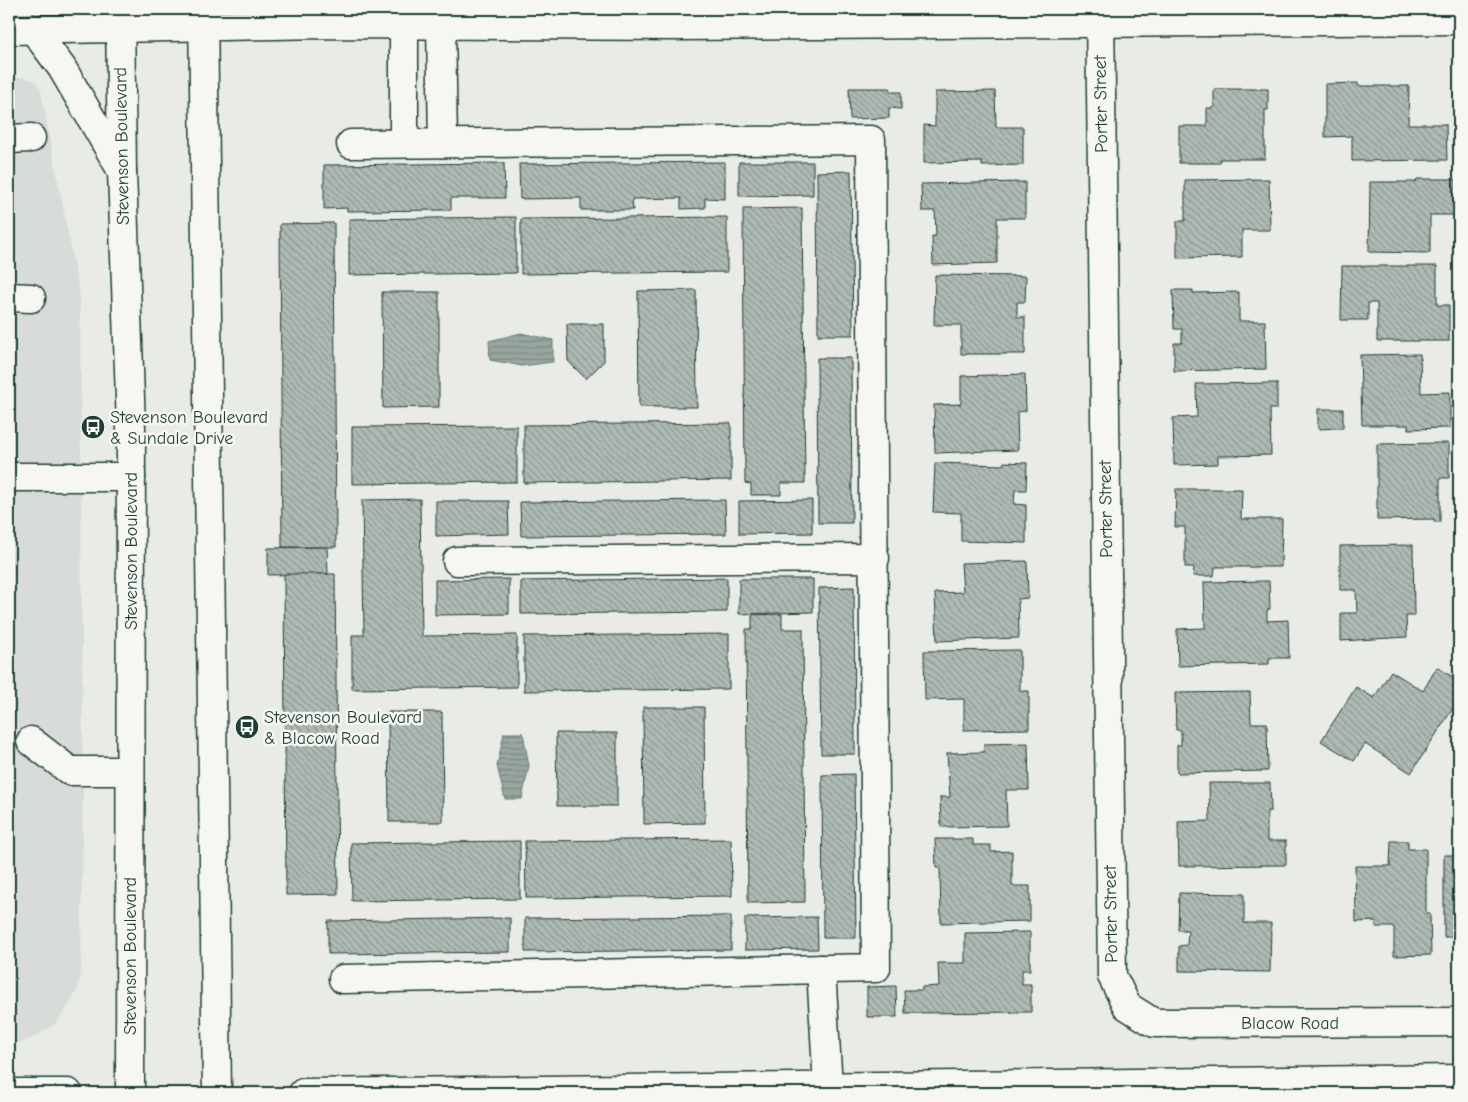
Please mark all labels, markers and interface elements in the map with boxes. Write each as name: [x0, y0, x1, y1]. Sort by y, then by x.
street label: Porter Street: [1090, 54, 1112, 153]
street label: Stevenson Boulevard: [110, 67, 134, 225]
place label: Stevenson Boulevard & Sundale Drive: [110, 407, 268, 449]
bus stop icon: Stevenson Boulevard & Sundale Drive: [80, 414, 106, 440]
street label: Porter Street: [1095, 459, 1117, 558]
street label: Stevenson Boulevard: [121, 472, 142, 630]
place label: Stevenson Boulevard & Blacow Road: [264, 707, 422, 749]
bus stop icon: Stevenson Boulevard & Blacow Road: [234, 714, 260, 740]
street label: Porter Street: [1100, 864, 1122, 963]
street label: Stevenson Boulevard: [120, 877, 141, 1035]
street label: Blacow Road: [1241, 1013, 1339, 1034]

